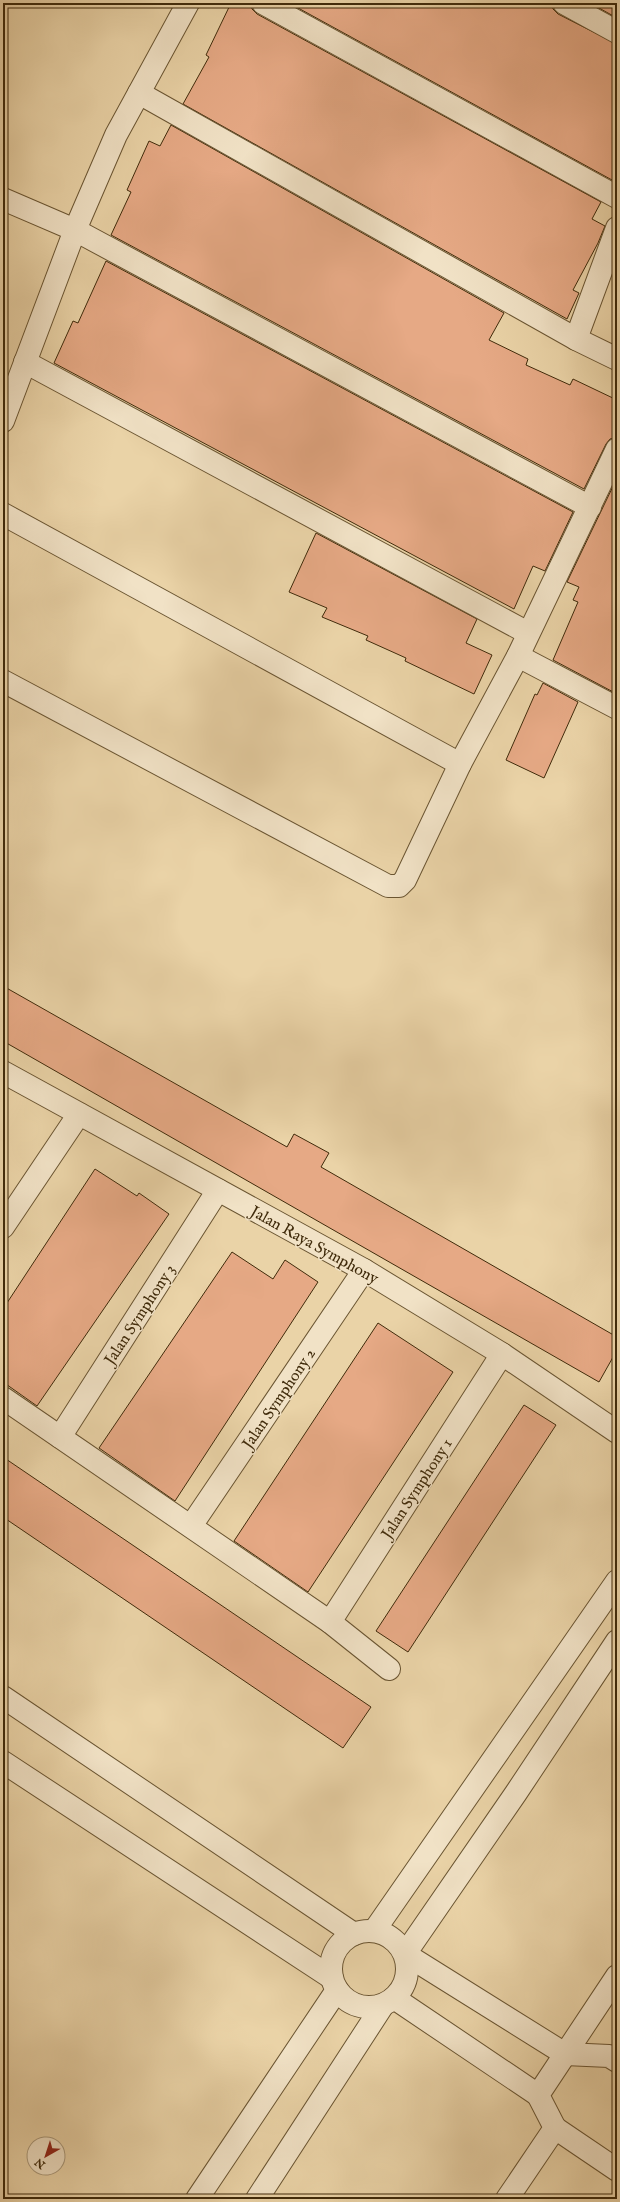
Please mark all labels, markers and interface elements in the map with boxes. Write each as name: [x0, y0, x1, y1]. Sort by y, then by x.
street label: Jalan Raya Symphony: [245, 1201, 382, 1289]
street label: Jalan Symphony 3: [100, 1261, 181, 1371]
street label: Jalan Symphony 2: [237, 1345, 321, 1455]
street label: Jalan Symphony 1: [377, 1435, 458, 1545]
north arrow: [26, 2136, 66, 2176]
text: N: [32, 2154, 49, 2172]

